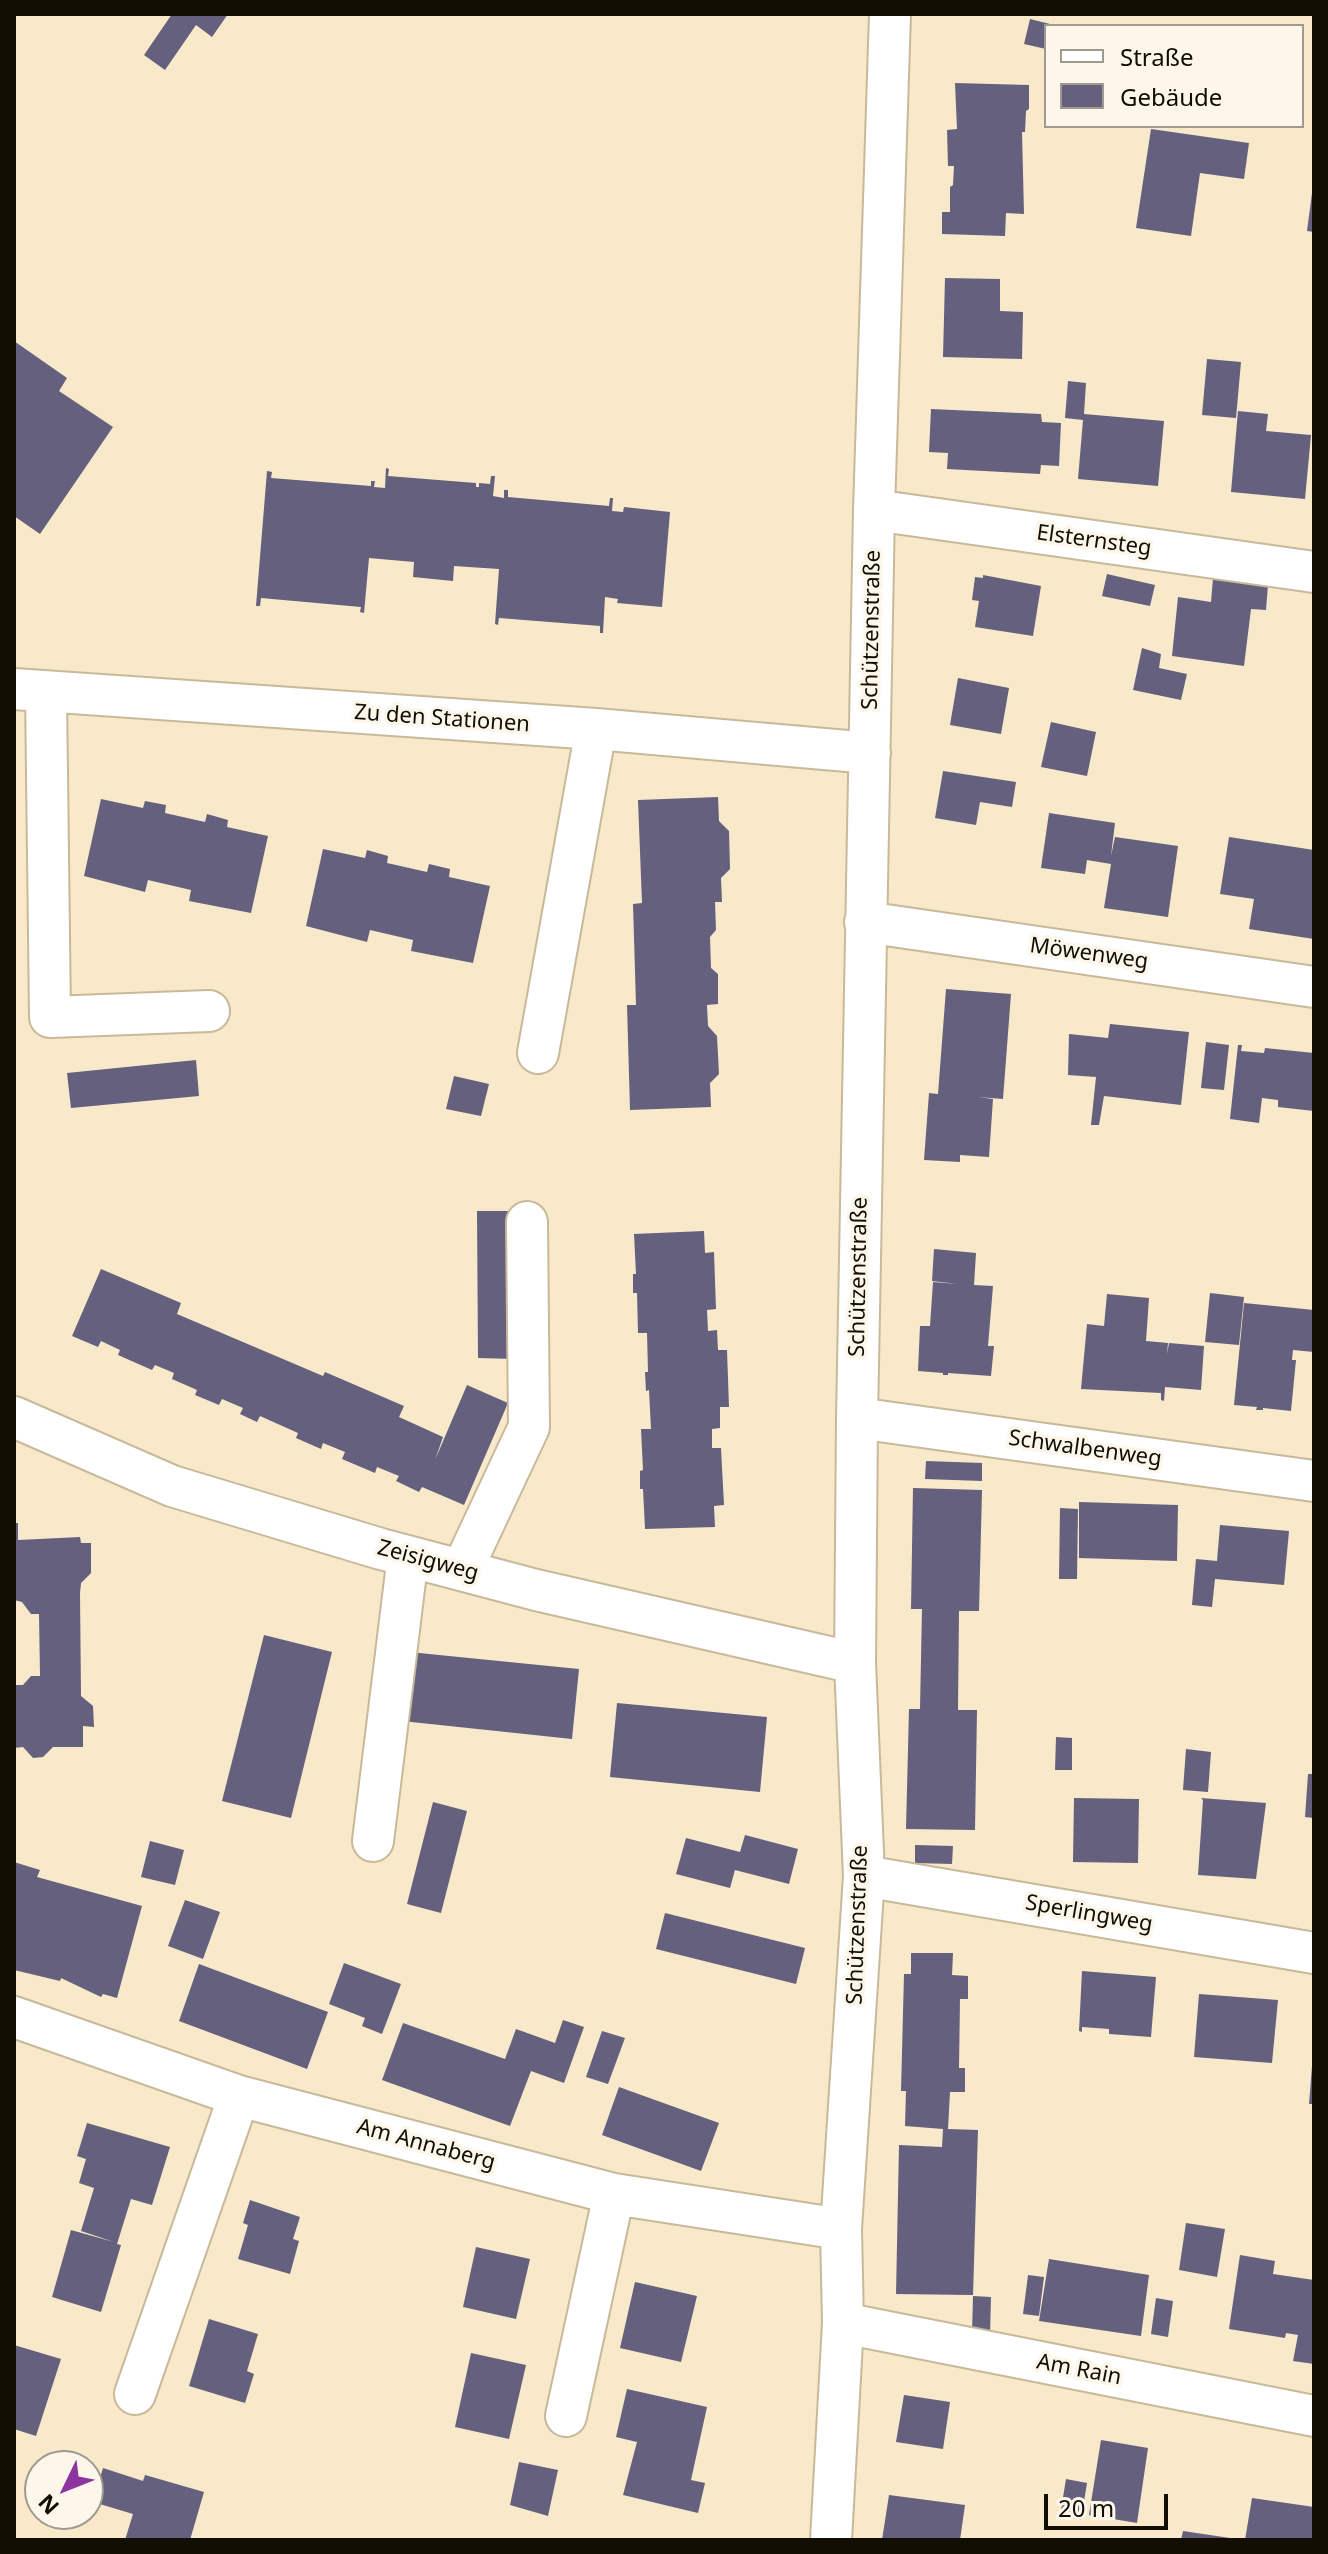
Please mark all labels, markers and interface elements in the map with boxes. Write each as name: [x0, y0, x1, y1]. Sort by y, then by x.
legend: [1044, 24, 1304, 128]
text: Straße: [1120, 40, 1193, 73]
text: Gebäude: [1120, 80, 1222, 113]
street label: Elsternsteg: [1035, 520, 1153, 562]
street label: Schützenstraße: [857, 550, 887, 710]
street label: Zu den Stationen: [353, 700, 531, 738]
street label: Möwenweg: [1028, 933, 1150, 975]
street label: Schützenstraße: [844, 1197, 874, 1357]
street label: Schwalbenweg: [1007, 1425, 1163, 1473]
street label: Zeisigweg: [375, 1535, 481, 1587]
street label: Schützenstraße: [842, 1845, 874, 2005]
street label: Sperlingweg: [1023, 1890, 1155, 1938]
street label: Am Annaberg: [354, 2114, 498, 2176]
street label: Am Rain: [1034, 2349, 1124, 2391]
north arrow: [24, 2450, 104, 2530]
scale bar: [1048, 2478, 1172, 2528]
text: N: [31, 2488, 65, 2522]
text: 20 m: [1058, 2491, 1114, 2524]

